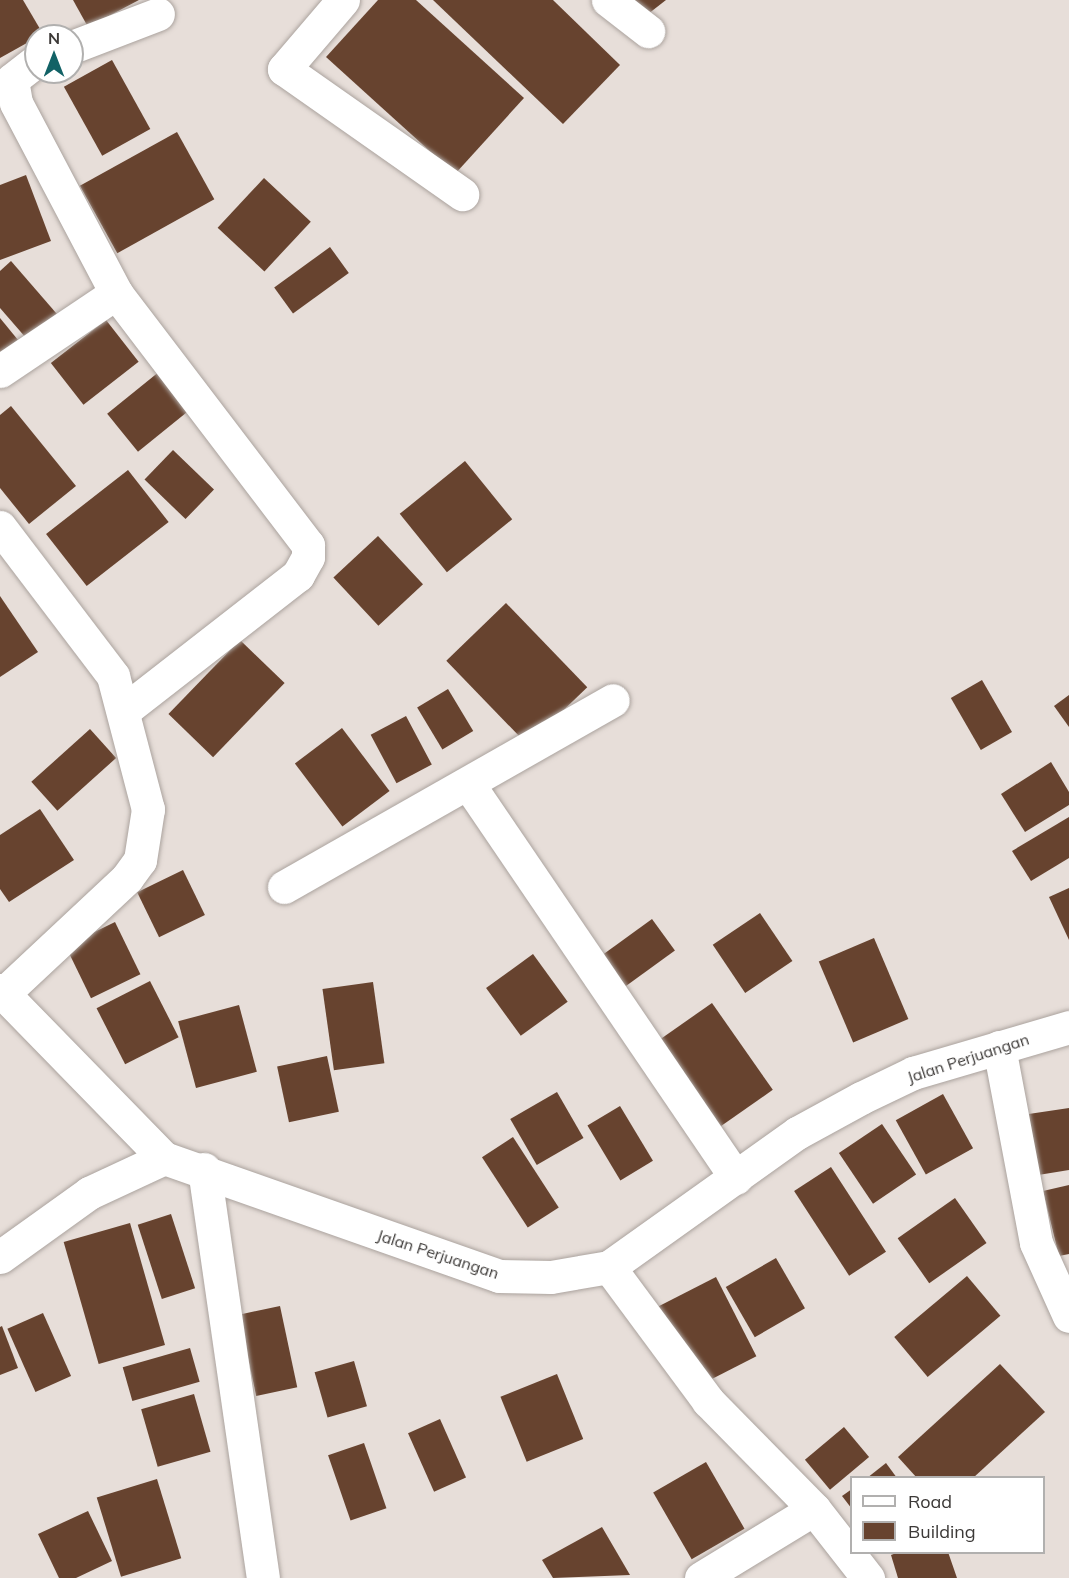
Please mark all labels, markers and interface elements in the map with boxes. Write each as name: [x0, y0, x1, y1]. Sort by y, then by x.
north arrow: [24, 24, 84, 84]
text: N: [48, 28, 60, 48]
street label: Jalan Perjuangan: [905, 1029, 1031, 1087]
street label: Jalan Perjuangan: [375, 1225, 501, 1283]
legend: [850, 1476, 1045, 1554]
text: Road: [908, 1490, 952, 1513]
text: Building: [908, 1520, 976, 1543]

